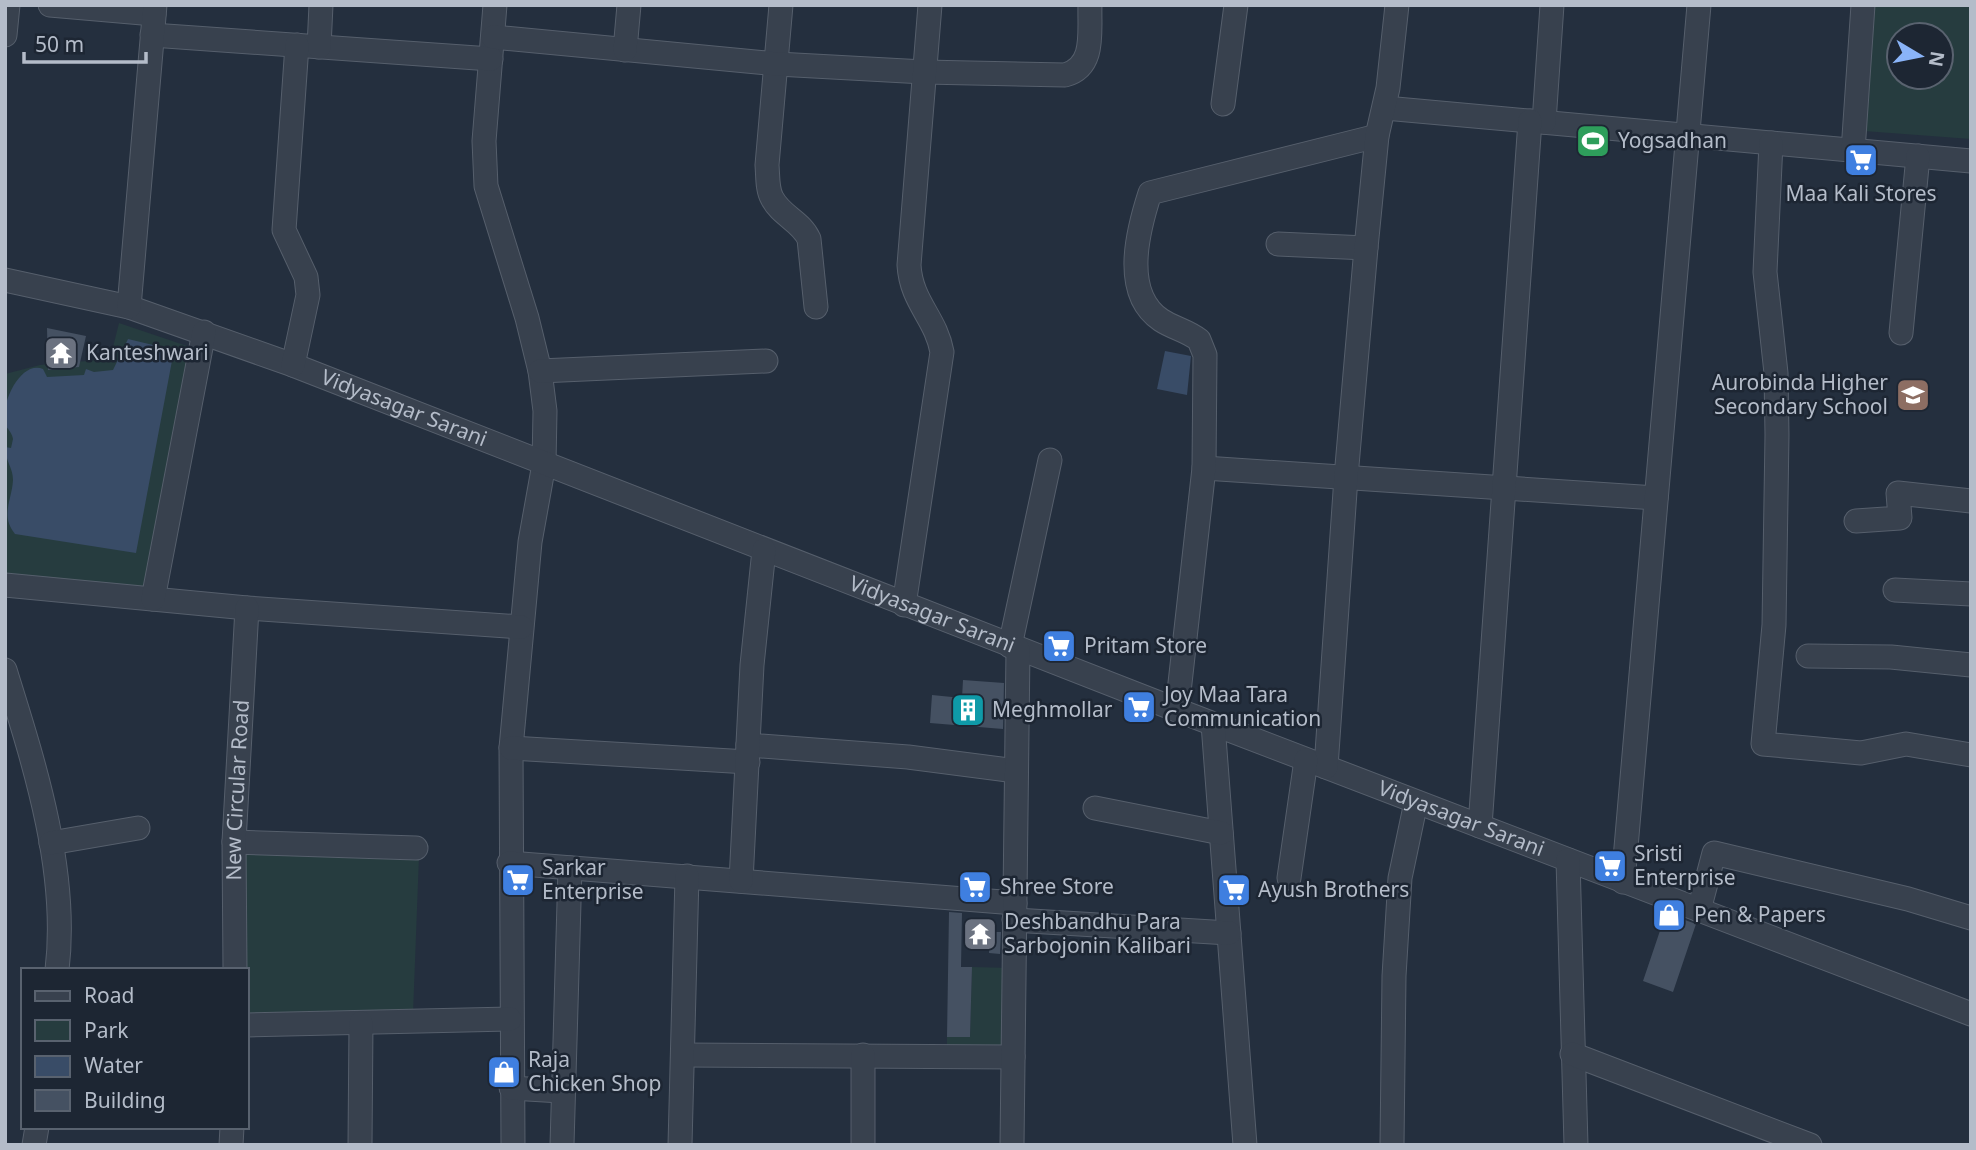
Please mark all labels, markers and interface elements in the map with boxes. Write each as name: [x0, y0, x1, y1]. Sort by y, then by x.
scale bar: [24, 21, 147, 65]
north arrow: [1885, 21, 1955, 91]
text: 50 m: [35, 30, 84, 58]
text: N: [1923, 49, 1951, 69]
sports icon: Yogsadhan: [1574, 122, 1612, 160]
place label: Yogsadhan: [1618, 126, 1727, 154]
supermarket icon: Maa Kali Stores: [1842, 141, 1880, 179]
place label: Maa Kali Stores: [1785, 179, 1937, 207]
temple icon: Kanteshwari: [42, 334, 80, 372]
place label: Kanteshwari: [86, 338, 209, 366]
street label: Vidyasagar Sarani: [317, 362, 491, 452]
place label: Aurobinda Higher Secondary School: [1712, 368, 1888, 420]
school or university icon: Aurobinda Higher Secondary School: [1894, 376, 1932, 414]
street label: Vidyasagar Sarani: [846, 569, 1020, 659]
supermarket icon: Pritam Store: [1040, 627, 1078, 665]
place label: Pritam Store: [1084, 631, 1207, 659]
place label: Joy Maa Tara Communication: [1162, 680, 1321, 732]
supermarket icon: Joy Maa Tara Communication: [1120, 688, 1158, 726]
building icon: Meghmollar: [949, 691, 987, 729]
place label: Meghmollar: [992, 695, 1113, 723]
street label: New Circular Road: [219, 699, 255, 881]
street label: Vidyasagar Sarani: [1374, 773, 1549, 862]
place label: Sristi Enterprise: [1634, 839, 1736, 891]
supermarket icon: Sristi Enterprise: [1591, 847, 1629, 885]
place label: Sarkar Enterprise: [542, 853, 644, 905]
supermarket icon: Sarkar Enterprise: [499, 861, 537, 899]
supermarket icon: Shree Store: [956, 868, 994, 906]
supermarket icon: Ayush Brothers: [1215, 871, 1253, 909]
place label: Shree Store: [1000, 872, 1114, 900]
place label: Ayush Brothers: [1258, 875, 1409, 903]
shop icon: Pen & Papers: [1650, 896, 1688, 934]
place label: Pen & Papers: [1694, 900, 1826, 928]
place label: Deshbandhu Para Sarbojonin Kalibari: [1004, 907, 1191, 959]
temple icon: Deshbandhu Para Sarbojonin Kalibari: [961, 915, 999, 953]
legend: [21, 968, 248, 1129]
text: Road: [84, 981, 134, 1009]
text: Park: [84, 1016, 129, 1044]
place label: Raja Chicken Shop: [528, 1045, 661, 1097]
text: Water: [84, 1051, 143, 1079]
shop icon: Raja Chicken Shop: [485, 1053, 523, 1091]
text: Building: [84, 1086, 166, 1114]

